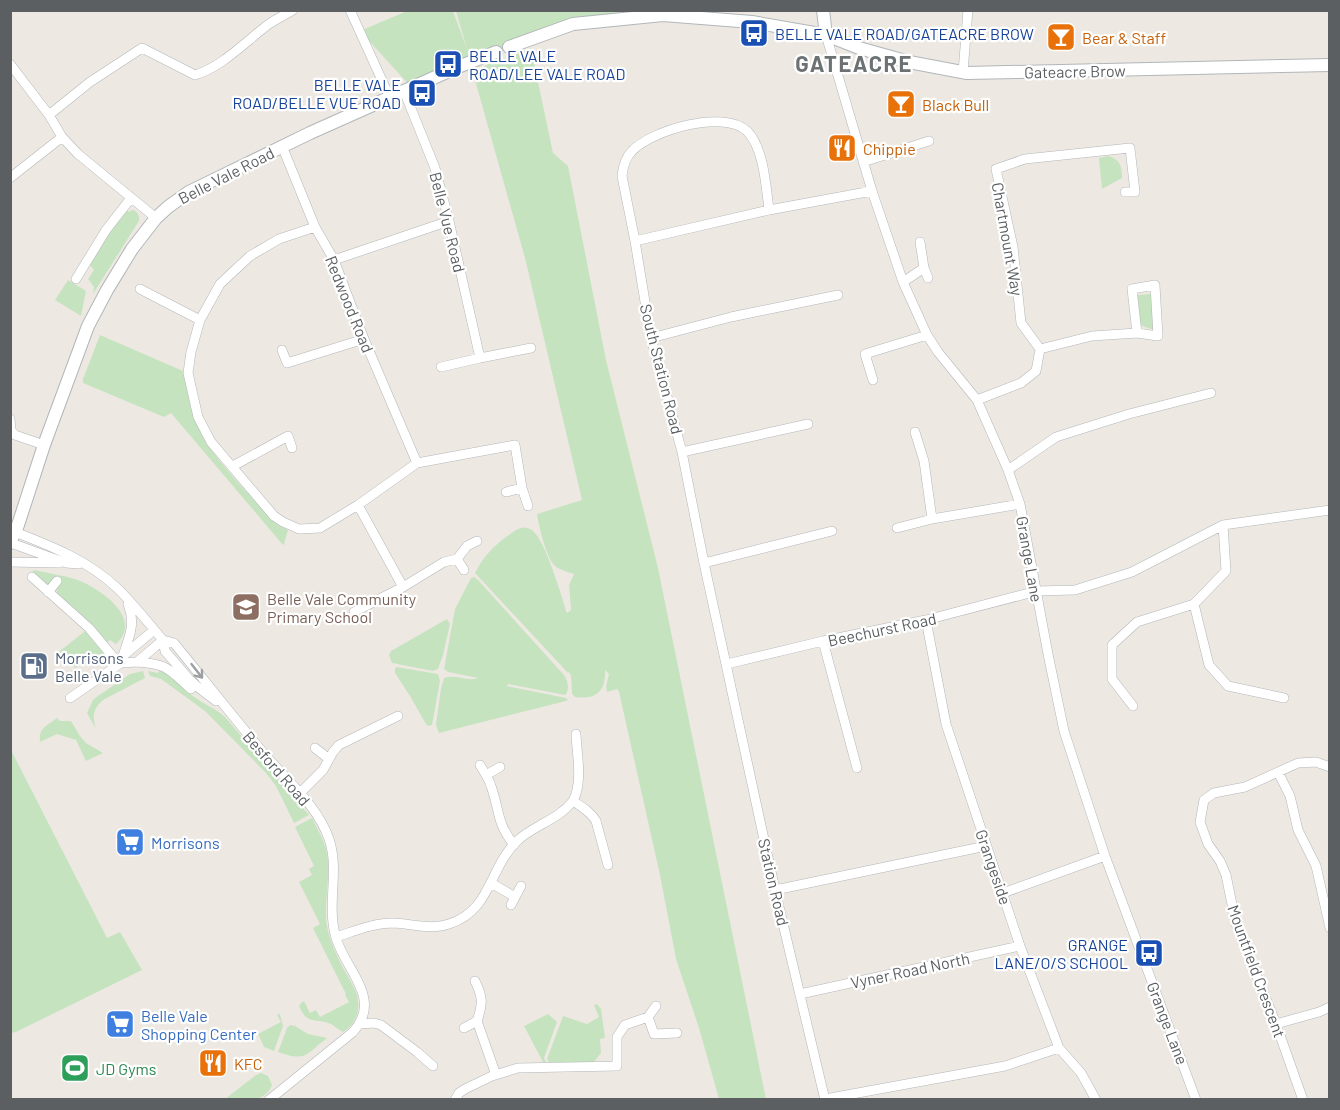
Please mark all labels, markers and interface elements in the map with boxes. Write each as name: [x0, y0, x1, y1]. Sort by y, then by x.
bus stop icon: BELLE VALE ROAD/GATEACRE BROW: [738, 17, 770, 49]
bar icon: Bear & Staff: [1045, 21, 1077, 53]
place label: BELLE VALE ROAD/GATEACRE BROW: [775, 24, 1034, 43]
place label: Bear & Staff: [1082, 28, 1166, 47]
place label: BELLE VALE ROAD/LEE VALE ROAD: [469, 46, 625, 83]
bus stop icon: BELLE VALE ROAD/LEE VALE ROAD: [432, 48, 464, 80]
district label: GATEACRE: [795, 50, 913, 76]
street label: Gateacre Brow: [1024, 61, 1126, 81]
place label: BELLE VALE ROAD/BELLE VUE ROAD: [233, 75, 401, 112]
bus stop icon: BELLE VALE ROAD/BELLE VUE ROAD: [406, 77, 438, 109]
bar icon: Black Bull: [885, 88, 917, 120]
place label: Black Bull: [922, 95, 989, 114]
restaurant icon: Chippie: [826, 132, 858, 164]
place label: Chippie: [863, 139, 916, 158]
street label: Belle Vale Road: [175, 143, 277, 207]
street label: Belle Vue Road: [426, 170, 470, 274]
street label: Chartmount Way: [989, 181, 1027, 298]
street label: Redwood Road: [322, 253, 378, 355]
street label: South Station Road: [637, 302, 687, 436]
street label: Grange Lane: [1013, 515, 1047, 603]
place label: Belle Vale Community Primary School: [267, 589, 417, 626]
school or university icon: Belle Vale Community Primary School: [230, 591, 262, 623]
street label: Beechurst Road: [826, 608, 938, 650]
place label: Morrisons Belle Vale: [55, 648, 124, 685]
fuel station icon: Morrisons Belle Vale: [18, 650, 50, 682]
one-way arrow: [191, 663, 204, 679]
street label: Besford Road: [239, 727, 315, 809]
supermarket icon: Morrisons: [114, 826, 146, 858]
street label: Grangeside: [972, 827, 1016, 907]
place label: Morrisons: [151, 833, 220, 852]
street label: Station Road: [755, 836, 793, 928]
street label: Mountfield Crescent: [1224, 902, 1290, 1040]
place label: GRANGE LANE/O/S SCHOOL: [995, 935, 1128, 972]
bus stop icon: GRANGE LANE/O/S SCHOOL: [1133, 937, 1165, 969]
street label: Vyner Road North: [849, 948, 971, 992]
street label: Grange Lane: [1144, 979, 1192, 1067]
place label: Belle Vale Shopping Center: [141, 1006, 257, 1043]
supermarket icon: Belle Vale Shopping Center: [104, 1008, 136, 1040]
restaurant icon: KFC: [197, 1047, 229, 1079]
sports icon: JD Gyms: [59, 1052, 91, 1084]
place label: KFC: [234, 1054, 263, 1073]
place label: JD Gyms: [96, 1059, 156, 1078]

